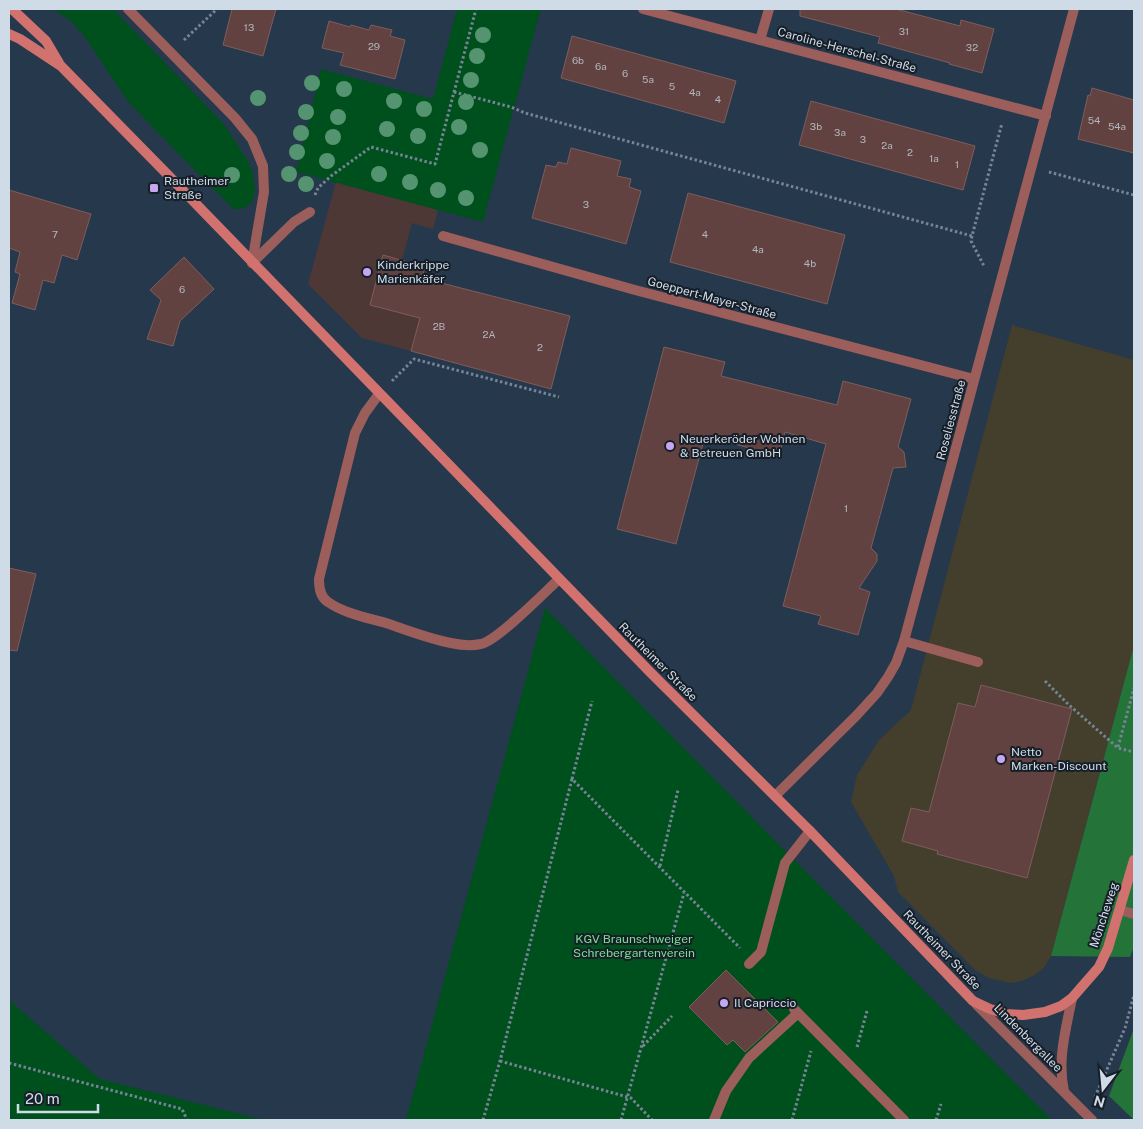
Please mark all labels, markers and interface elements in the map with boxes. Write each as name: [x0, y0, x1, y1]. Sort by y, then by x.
house number: 13: [244, 21, 254, 33]
street label: Caroline-Herschel-Straße: [776, 25, 918, 75]
house number: 31: [899, 25, 909, 37]
house number: 29: [368, 40, 380, 52]
house number: 32: [966, 41, 978, 53]
house number: 6b: [572, 54, 584, 66]
house number: 6a: [595, 60, 607, 72]
house number: 6: [622, 67, 628, 79]
house number: 5a: [642, 73, 654, 85]
house number: 5: [669, 80, 675, 92]
house number: 4a: [689, 86, 701, 98]
house number: 4: [715, 93, 721, 105]
house number: 54: [1088, 114, 1100, 126]
house number: 3b: [810, 120, 822, 132]
house number: 54a: [1108, 120, 1126, 132]
house number: 3a: [834, 126, 846, 138]
house number: 3: [860, 133, 866, 145]
house number: 2a: [881, 139, 893, 151]
house number: 2: [907, 146, 913, 158]
house number: 1a: [929, 152, 939, 164]
house number: 1: [955, 158, 959, 170]
place label: Rautheimer Straße: [164, 174, 229, 202]
marker: Rautheimer Straße: [148, 182, 160, 194]
house number: 3: [583, 198, 589, 210]
house number: 7: [52, 228, 58, 240]
house number: 4: [702, 228, 708, 240]
house number: 4a: [752, 243, 764, 255]
house number: 4b: [804, 257, 816, 269]
place label: Kinderkrippe Marienkäfer: [377, 258, 450, 286]
marker: Kinderkrippe Marienkäfer: [361, 266, 373, 278]
street label: Goeppert-Mayer-Straße: [646, 274, 778, 322]
house number: 6: [179, 283, 185, 295]
house number: 2B: [433, 320, 446, 332]
house number: 2A: [482, 328, 496, 340]
house number: 2: [537, 341, 543, 353]
street label: Roseliesstraße: [934, 378, 968, 462]
place label: Neuerkeröder Wohnen & Betreuen GmbH: [680, 432, 805, 460]
marker: Neuerkeröder Wohnen & Betreuen GmbH: [664, 440, 676, 452]
house number: 1: [844, 502, 848, 514]
street label: Rautheimer Straße: [616, 620, 700, 704]
place label: Netto Marken-Discount: [1011, 745, 1107, 773]
marker: Netto Marken-Discount: [995, 753, 1007, 765]
street label: Möncheweg: [1087, 881, 1121, 949]
street label: Rautheimer Straße: [900, 907, 984, 993]
park label: KGV Braunschweiger Schrebergartenverein: [573, 932, 695, 960]
place label: Il Capriccio: [734, 996, 796, 1010]
marker: Il Capriccio: [718, 997, 730, 1009]
street label: Lindenbergallee: [991, 1001, 1065, 1075]
north arrow: [1078, 1064, 1128, 1114]
scale bar: [18, 1082, 98, 1114]
text: 20 m: [25, 1090, 60, 1107]
text: N: [1092, 1092, 1107, 1111]

